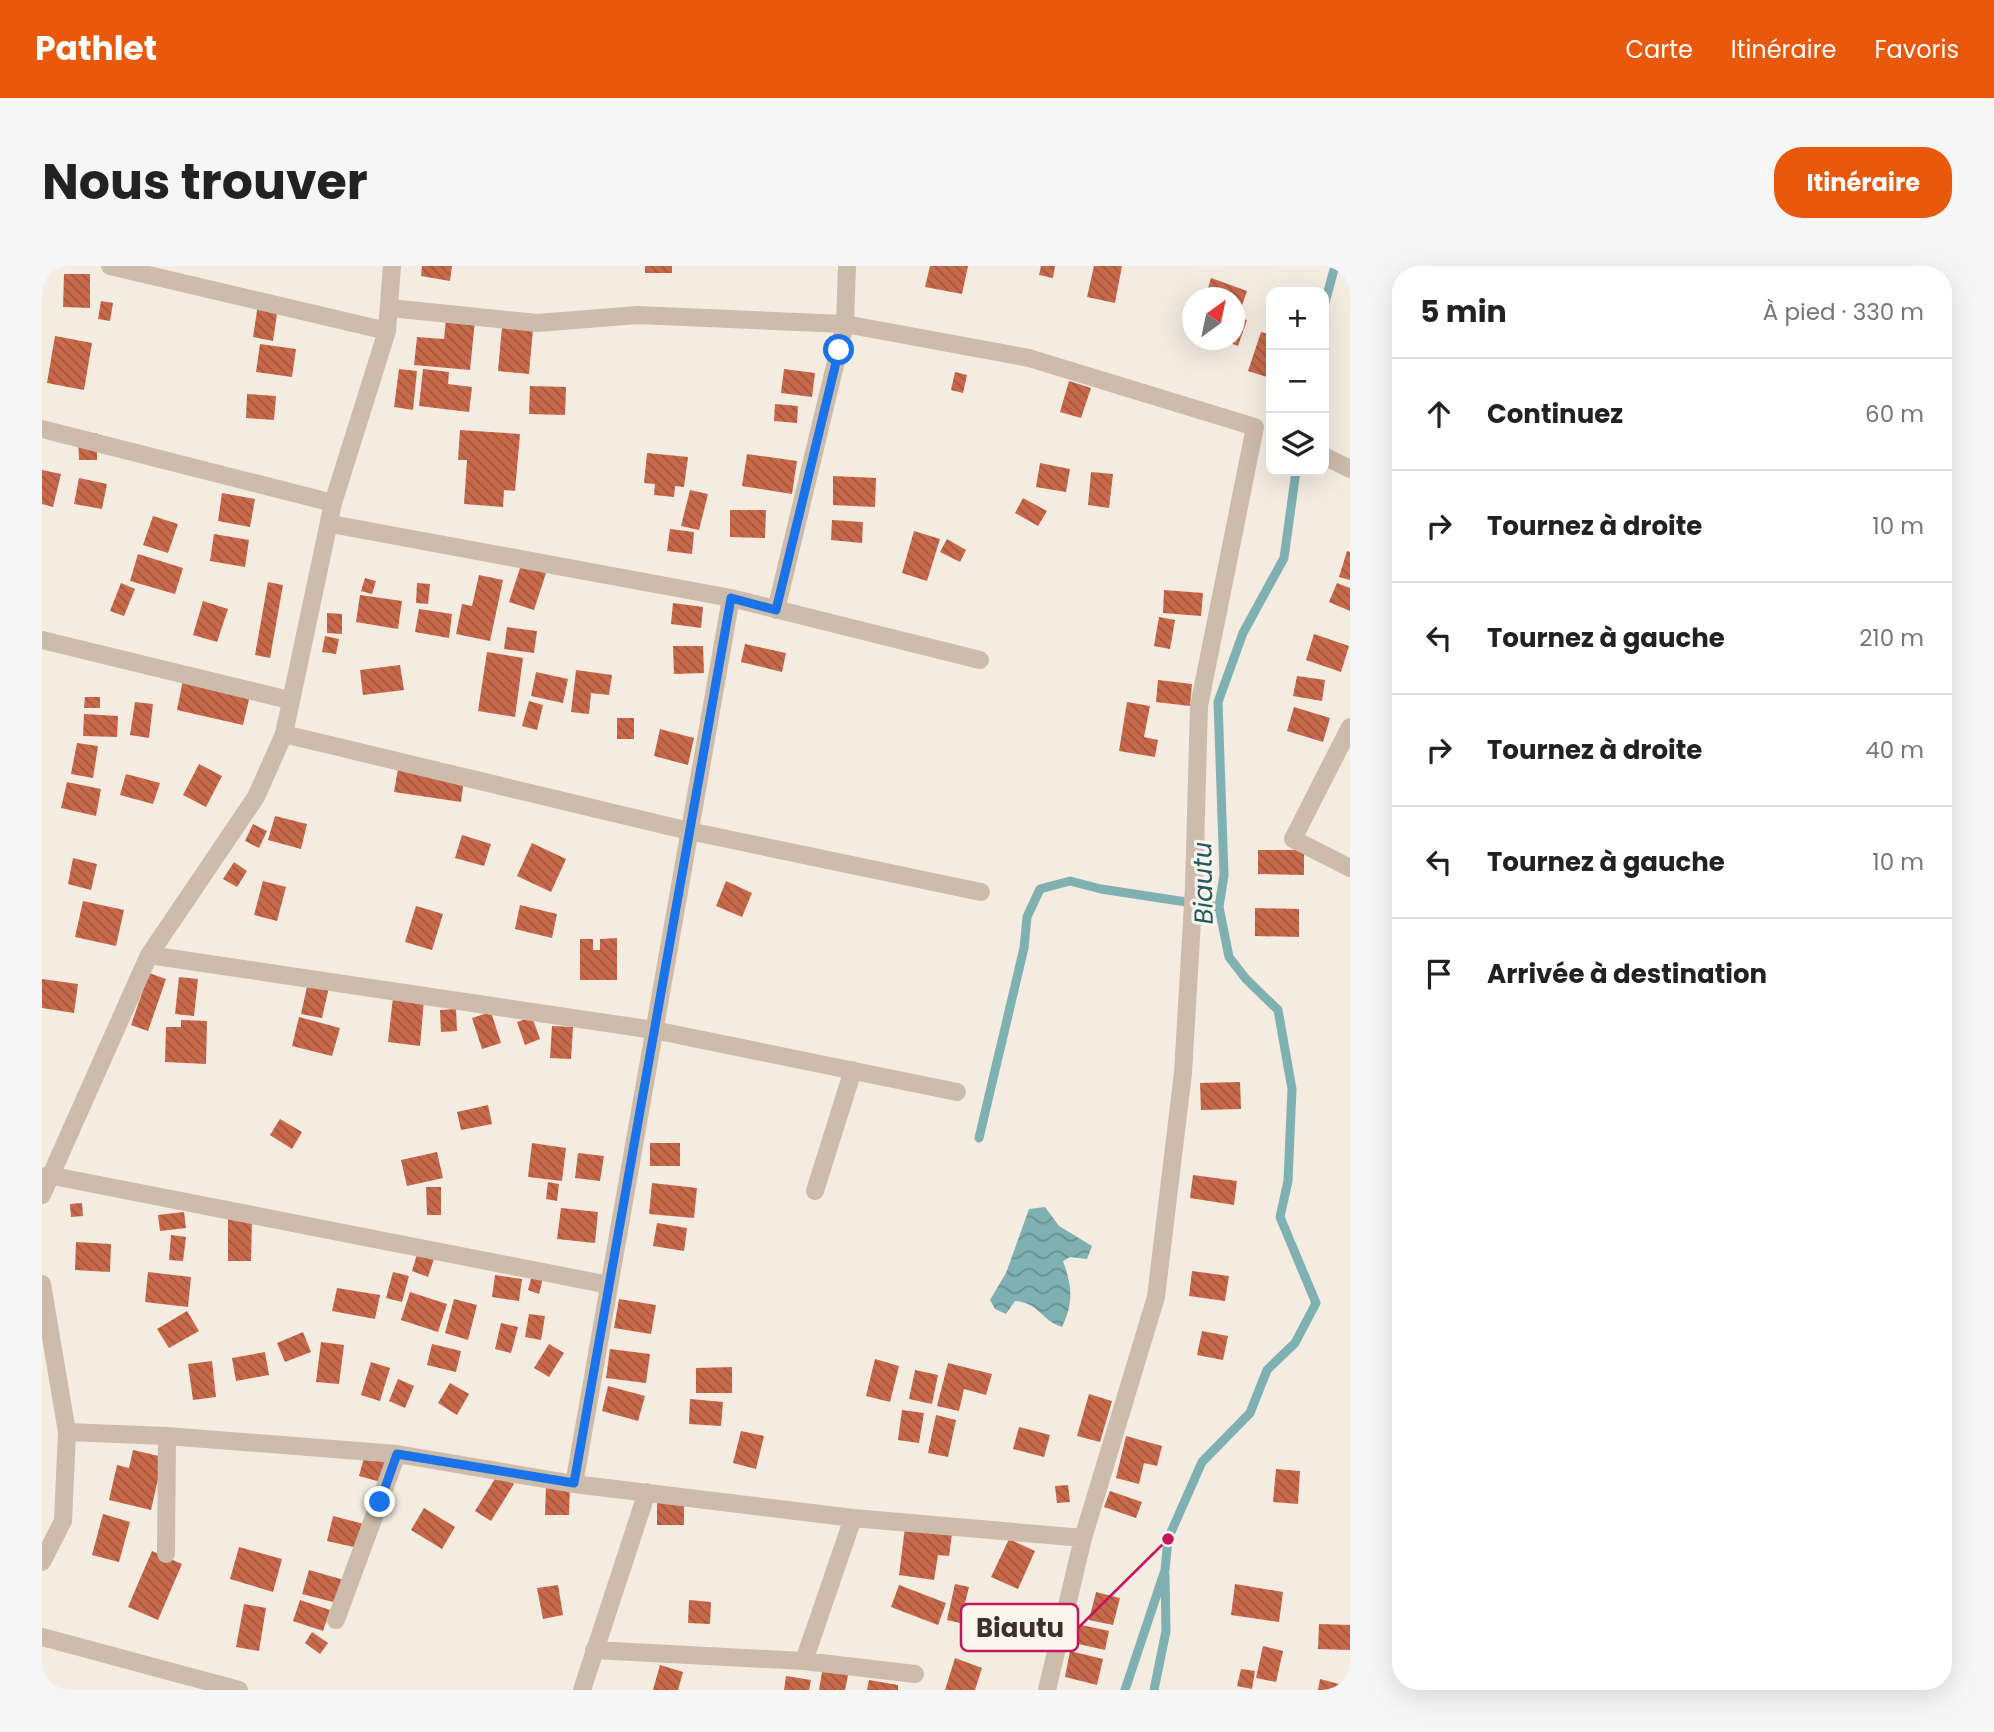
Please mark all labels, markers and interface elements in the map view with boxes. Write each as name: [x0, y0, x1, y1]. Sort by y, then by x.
text: Pathlet: [35, 25, 157, 72]
text: Carte: [1625, 33, 1693, 66]
text: Itinéraire: [1731, 33, 1836, 66]
text: Favoris: [1874, 33, 1959, 66]
button: Itinéraire: [1774, 147, 1952, 218]
text: Nous trouver: [42, 148, 368, 216]
north arrow: [1182, 287, 1245, 350]
map controls: [1266, 287, 1329, 476]
button: +: [1266, 287, 1329, 350]
text: 5 min: [1420, 290, 1507, 333]
text: À pied · 330 m: [1763, 296, 1924, 328]
route start: [823, 334, 854, 365]
button: −: [1266, 350, 1329, 413]
icon: ahead: [1420, 395, 1458, 433]
text: Continuez: [1487, 396, 1623, 432]
text: 60 m: [1865, 398, 1924, 430]
button: layers: [1266, 413, 1329, 476]
icon: right: [1420, 507, 1458, 545]
text: Tournez à droite: [1487, 508, 1702, 544]
text: 10 m: [1872, 510, 1924, 542]
icon: left: [1420, 619, 1458, 657]
text: Tournez à gauche: [1487, 620, 1725, 656]
text: 210 m: [1859, 622, 1924, 654]
icon: right: [1420, 731, 1458, 769]
text: Tournez à droite: [1487, 732, 1702, 768]
text: 40 m: [1865, 734, 1924, 766]
water label: Biautu: [1184, 841, 1222, 925]
icon: left: [1420, 843, 1458, 881]
text: Tournez à gauche: [1487, 844, 1725, 880]
text: 10 m: [1872, 846, 1924, 878]
icon: arrive: [1420, 955, 1458, 993]
text: Arrivée à destination: [1487, 956, 1767, 992]
route end: [364, 1486, 395, 1517]
callout: Biautu: [961, 1604, 1078, 1651]
text: Biautu: [976, 1610, 1064, 1646]

